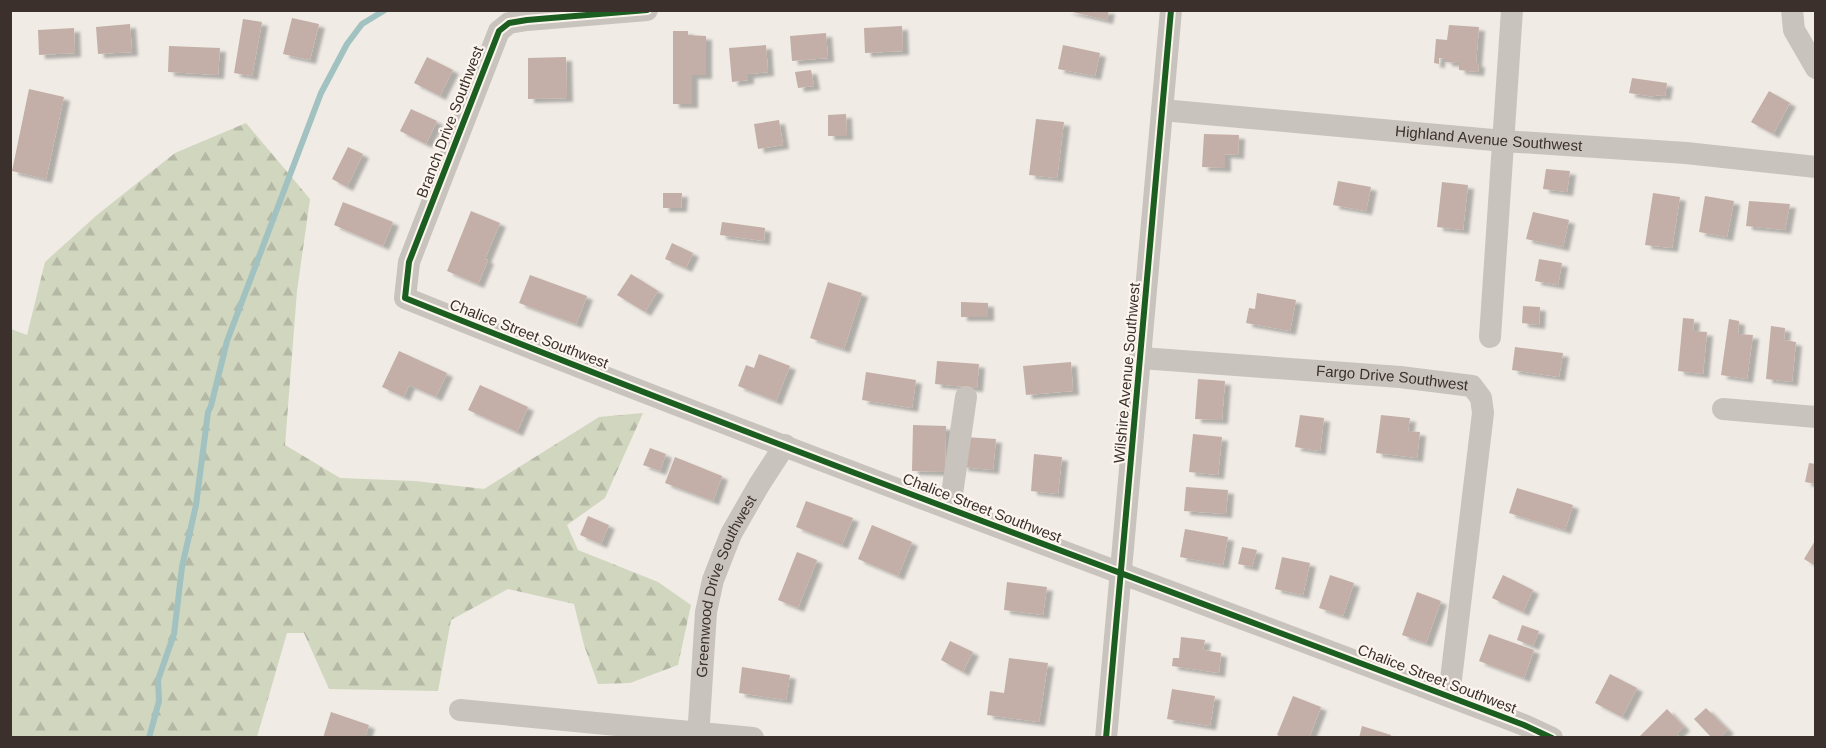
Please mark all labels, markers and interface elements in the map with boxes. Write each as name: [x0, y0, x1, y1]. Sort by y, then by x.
street label: Branch Drive Southwest: [413, 43, 487, 200]
street label: Highland Avenue Southwest: [1395, 122, 1584, 154]
street label: Wilshire Avenue Southwest: [1110, 281, 1143, 464]
street label: Chalice Street Southwest: [448, 295, 612, 372]
street label: Fargo Drive Southwest: [1316, 362, 1470, 394]
street label: Chalice Street Southwest: [901, 469, 1065, 546]
street label: Greenwood Drive Southwest: [693, 491, 760, 678]
street label: Chalice Street Southwest: [1356, 640, 1520, 717]

